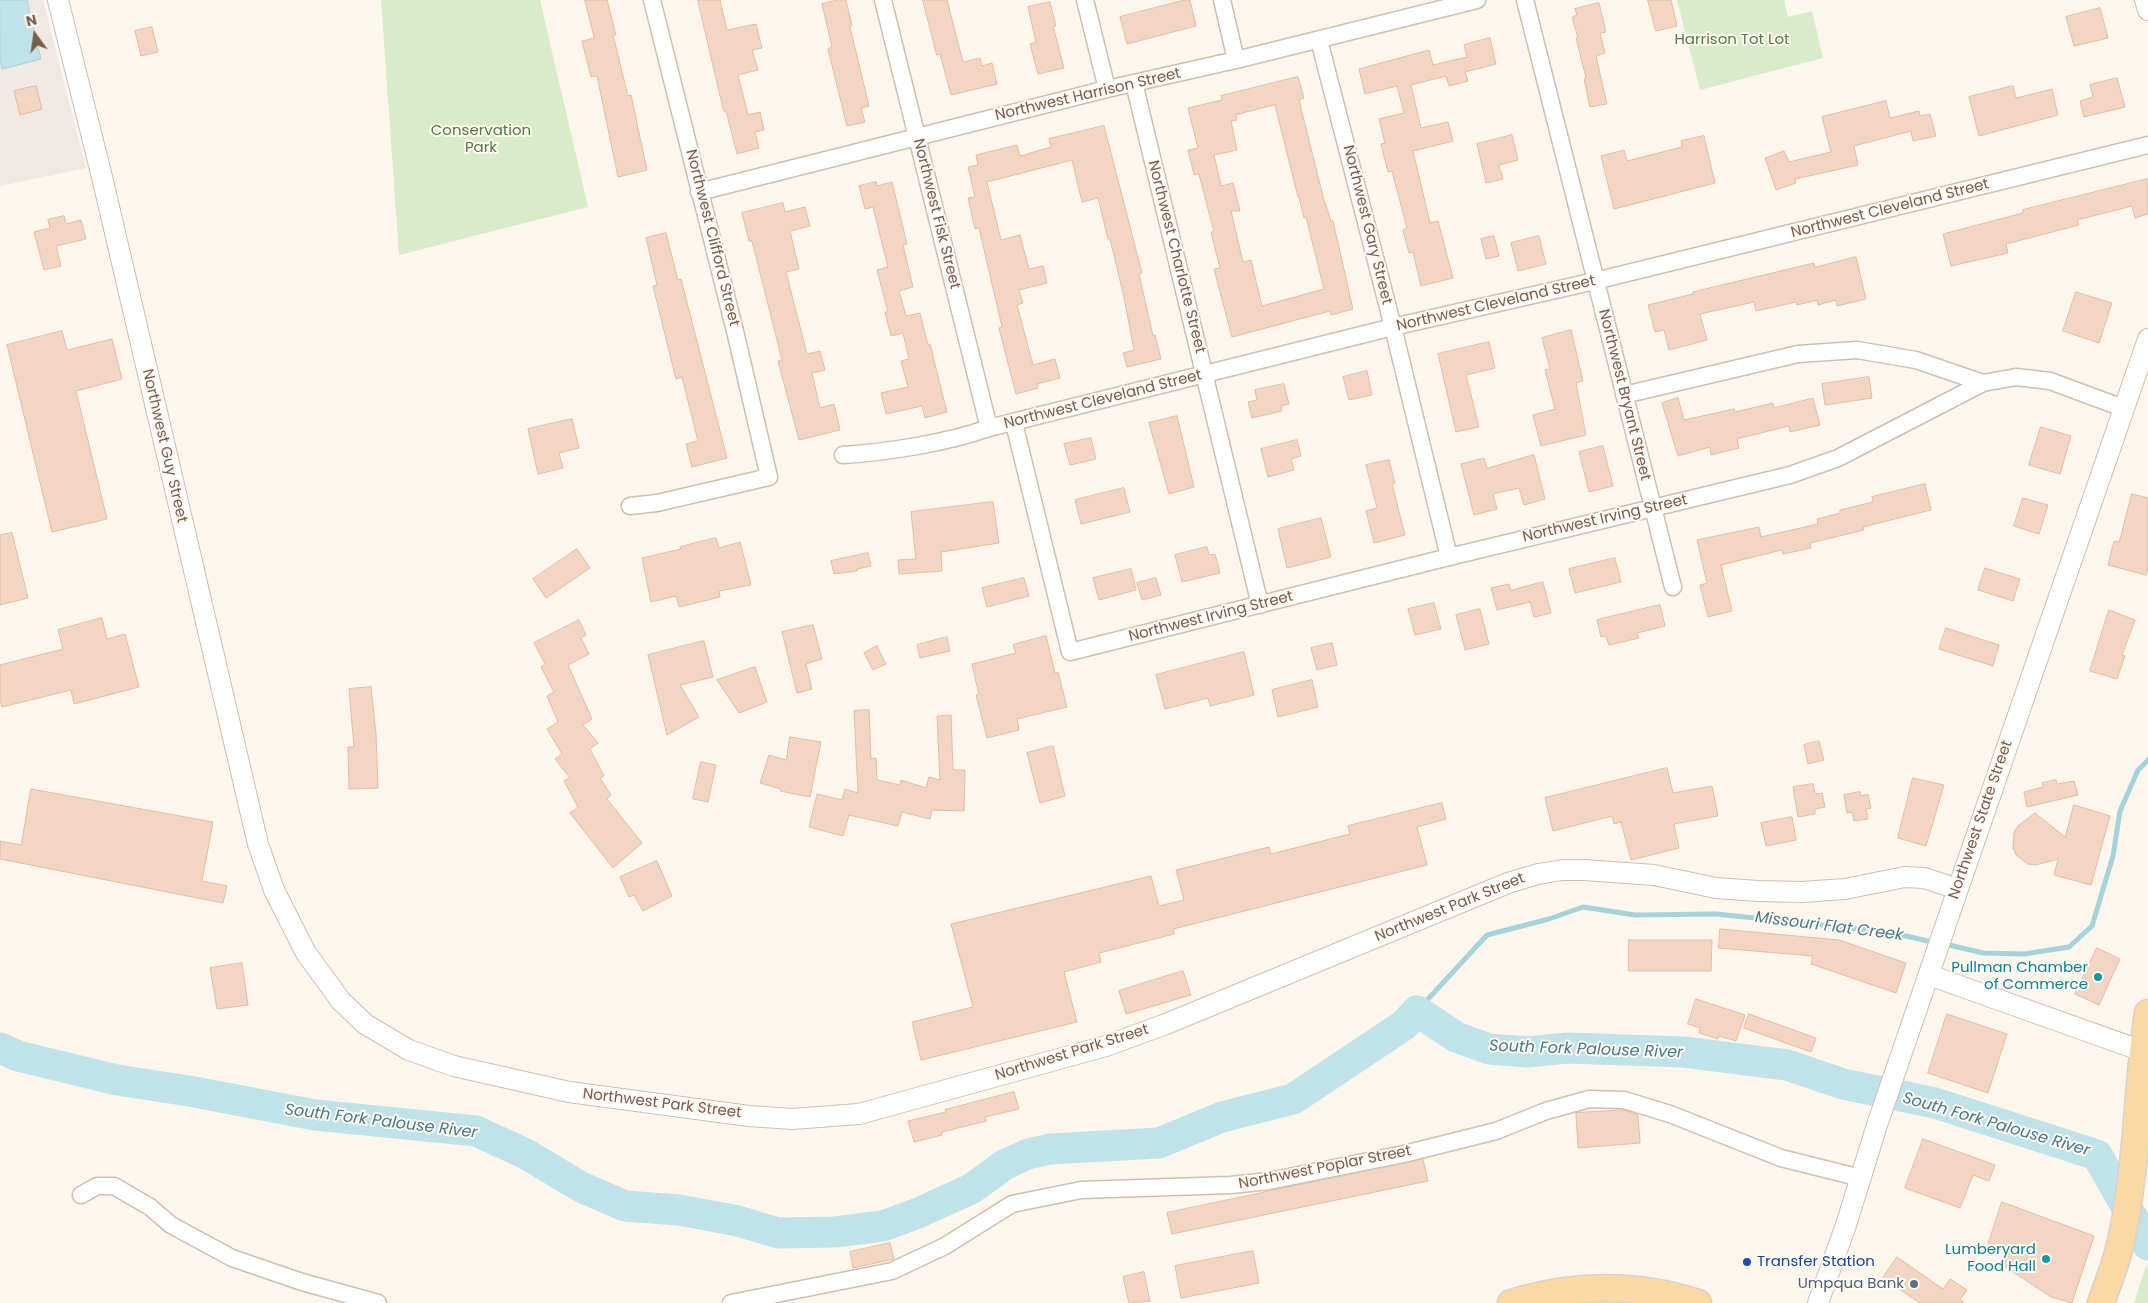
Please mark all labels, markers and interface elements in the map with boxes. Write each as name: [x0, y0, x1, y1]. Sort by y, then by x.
text: N: [24, 9, 39, 31]
north arrow: [10, 10, 60, 60]
park label: Harrison Tot Lot: [1674, 31, 1790, 49]
street label: Northwest Harrison Street: [993, 65, 1183, 125]
park label: Conservation Park: [431, 122, 531, 157]
street label: Northwest Fisk Street: [909, 137, 963, 291]
street label: Northwest Gary Street: [1338, 144, 1396, 306]
street label: Northwest Clifford Street: [681, 148, 743, 328]
street label: Northwest Charlotte Street: [1143, 159, 1209, 355]
street label: Northwest Cleveland Street: [1789, 176, 1991, 242]
street label: Northwest Cleveland Street: [1395, 272, 1597, 336]
street label: Northwest Bryant Street: [1594, 307, 1654, 483]
street label: Northwest Guy Street: [138, 367, 190, 525]
street label: Northwest Cleveland Street: [1002, 367, 1204, 433]
street label: Northwest Irving Street: [1521, 491, 1689, 547]
street label: Northwest Irving Street: [1127, 588, 1295, 646]
street label: Northwest State Street: [1945, 738, 2017, 902]
street label: Northwest Park Street: [1373, 870, 1527, 946]
water label: Missouri Flat Creek: [1754, 908, 1904, 946]
place label: Pullman Chamber of Commerce: [1951, 959, 2088, 994]
marker: Pullman Chamber of Commerce: [2092, 971, 2104, 983]
street label: Northwest Park Street: [993, 1021, 1151, 1085]
water label: South Fork Palouse River: [1489, 1037, 1683, 1063]
street label: Northwest Park Street: [582, 1085, 742, 1123]
water label: South Fork Palouse River: [1900, 1089, 2092, 1161]
water label: South Fork Palouse River: [284, 1101, 478, 1143]
street label: Northwest Poplar Street: [1237, 1142, 1413, 1194]
place label: Lumberyard Food Hall: [1945, 1241, 2036, 1276]
place label: Transfer Station: [1757, 1253, 1875, 1271]
marker: Lumberyard Food Hall: [2040, 1253, 2052, 1265]
marker: Transfer Station: [1741, 1256, 1753, 1268]
place label: Umpqua Bank: [1798, 1275, 1904, 1293]
marker: Umpqua Bank: [1908, 1278, 1920, 1290]

